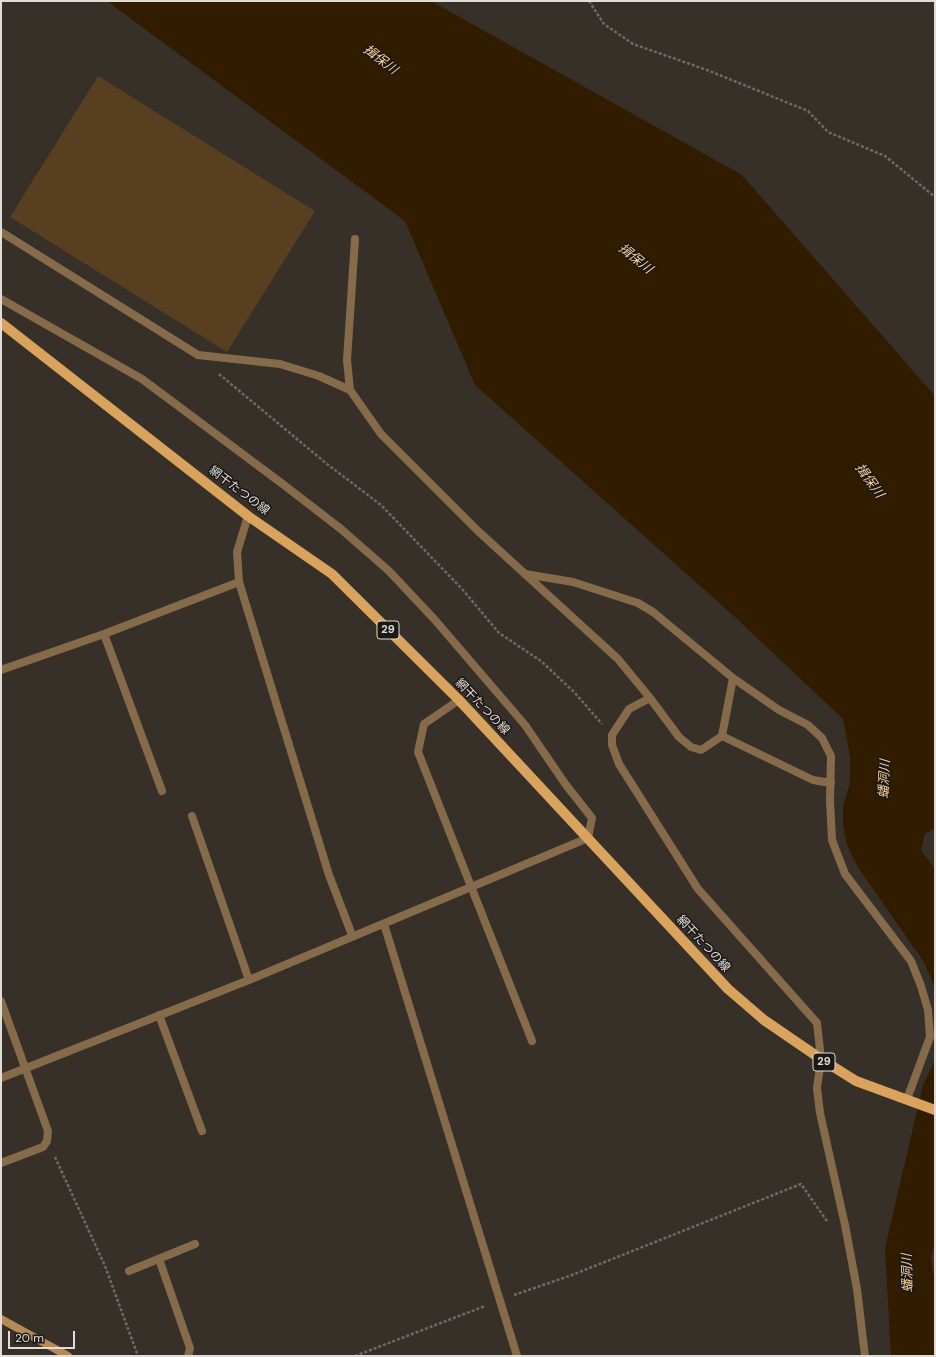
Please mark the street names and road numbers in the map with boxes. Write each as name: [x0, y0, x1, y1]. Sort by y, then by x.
street label: 網干たつの線: [206, 464, 272, 518]
road number: 29: [377, 621, 399, 639]
street label: 網干たつの線: [452, 676, 512, 738]
street label: 網干たつの線: [673, 913, 733, 975]
road number: 29: [813, 1053, 835, 1071]

